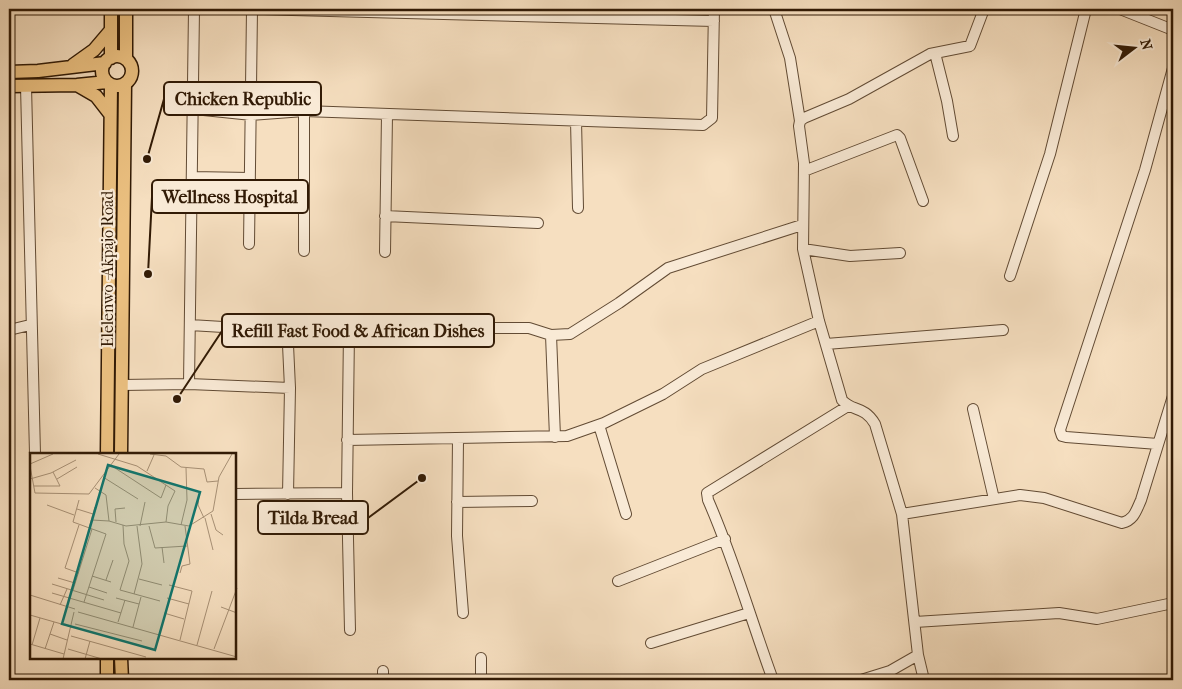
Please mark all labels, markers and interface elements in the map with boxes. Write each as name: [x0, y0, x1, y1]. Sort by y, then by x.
north arrow: [1110, 22, 1160, 72]
text: N: [1136, 37, 1156, 52]
callout: Chicken Republic: [164, 82, 321, 115]
text: Chicken Republic: [175, 89, 311, 110]
callout: Wellness Hospital: [152, 180, 308, 213]
text: Wellness Hospital: [161, 187, 299, 208]
street label: Elelenwo -Akpajo Road: [98, 191, 117, 347]
callout: Refill Fast Food & African Dishes: [222, 314, 494, 347]
text: Refill Fast Food & African Dishes: [232, 321, 485, 342]
inset map: [30, 453, 236, 659]
callout: Tilda Bread: [258, 501, 368, 534]
text: Tilda Bread: [267, 508, 359, 529]

